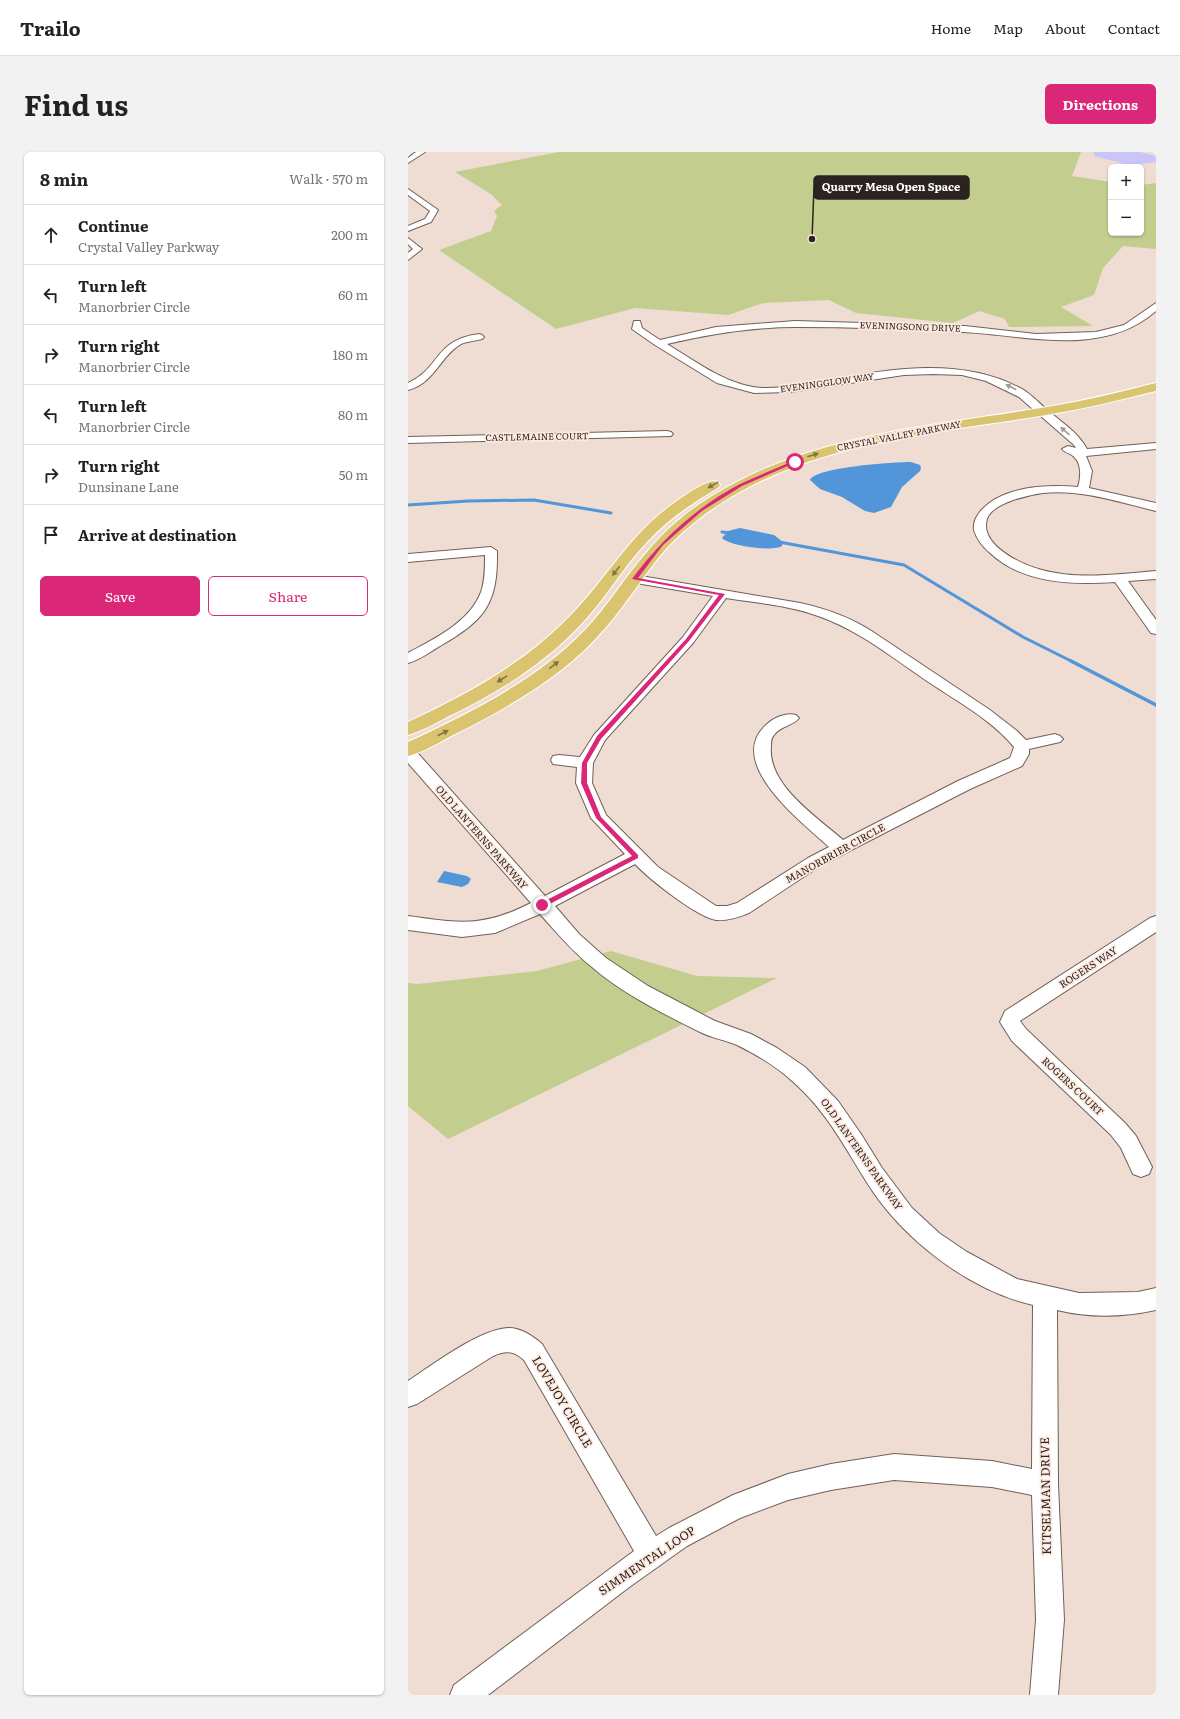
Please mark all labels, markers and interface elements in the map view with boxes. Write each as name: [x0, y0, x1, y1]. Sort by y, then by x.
text: Trailo: [20, 14, 81, 42]
text: Home: [931, 18, 971, 38]
text: Map: [993, 18, 1023, 38]
text: About: [1045, 18, 1086, 38]
text: Contact: [1108, 18, 1160, 38]
text: Find us: [24, 83, 128, 125]
button: Directions: [1045, 84, 1156, 124]
map controls: [1108, 164, 1144, 236]
button: +: [1108, 164, 1144, 200]
text: 8 min: [40, 166, 88, 191]
text: Walk · 570 m: [289, 169, 368, 188]
callout: Quarry Mesa Open Space: [814, 176, 969, 199]
text: Quarry Mesa Open Space: [822, 178, 960, 194]
button: −: [1108, 200, 1144, 236]
text: Continue: [78, 214, 148, 237]
icon: ahead: [40, 224, 62, 246]
text: 200 m: [331, 225, 368, 244]
text: Crystal Valley Parkway: [78, 237, 219, 256]
text: Turn left: [78, 274, 147, 297]
icon: left: [40, 284, 62, 306]
text: 60 m: [338, 285, 368, 304]
text: Manorbrier Circle: [78, 297, 190, 316]
street label: EVENINGSONG DRIVE: [859, 317, 961, 335]
text: Turn right: [78, 334, 160, 357]
icon: right: [40, 344, 62, 366]
text: 180 m: [333, 345, 368, 364]
text: Manorbrier Circle: [78, 357, 190, 376]
street label: EVENINGGLOW WAY: [779, 368, 875, 396]
one-way arrow: [1005, 384, 1016, 390]
text: Turn left: [78, 394, 147, 417]
icon: left: [40, 404, 62, 426]
text: 80 m: [338, 405, 368, 424]
street label: CRYSTAL VALLEY PARKWAY: [836, 416, 963, 454]
text: Manorbrier Circle: [78, 417, 190, 436]
one-way arrow: [1059, 426, 1070, 435]
street label: CASTLEMAINE COURT: [485, 428, 589, 444]
one-way arrow: [807, 452, 819, 458]
route start: [786, 453, 804, 471]
text: Turn right: [78, 454, 160, 477]
icon: right: [40, 464, 62, 486]
text: 50 m: [339, 465, 368, 484]
text: Dunsinane Lane: [78, 477, 179, 496]
one-way arrow: [707, 482, 719, 489]
text: Arrive at destination: [78, 523, 237, 546]
icon: arrive: [40, 524, 62, 546]
one-way arrow: [612, 565, 620, 576]
button: Save: [40, 576, 200, 616]
button: Share: [208, 576, 368, 616]
one-way arrow: [548, 661, 559, 669]
one-way arrow: [496, 675, 508, 682]
one-way arrow: [437, 730, 449, 736]
street label: OLD LANTERNS PARKWAY: [433, 781, 532, 892]
street label: MANORBRIER CIRCLE: [782, 819, 887, 886]
route end: [533, 896, 551, 914]
street label: ROGERS WAY: [1056, 942, 1120, 991]
street label: ROGERS COURT: [1039, 1053, 1108, 1118]
street label: OLD LANTERNS PARKWAY: [818, 1095, 907, 1213]
street label: LOVEJOY CIRCLE: [528, 1352, 598, 1451]
street label: KITSELMAN DRIVE: [1035, 1437, 1055, 1555]
street label: SIMMENTAL LOOP: [594, 1521, 698, 1599]

